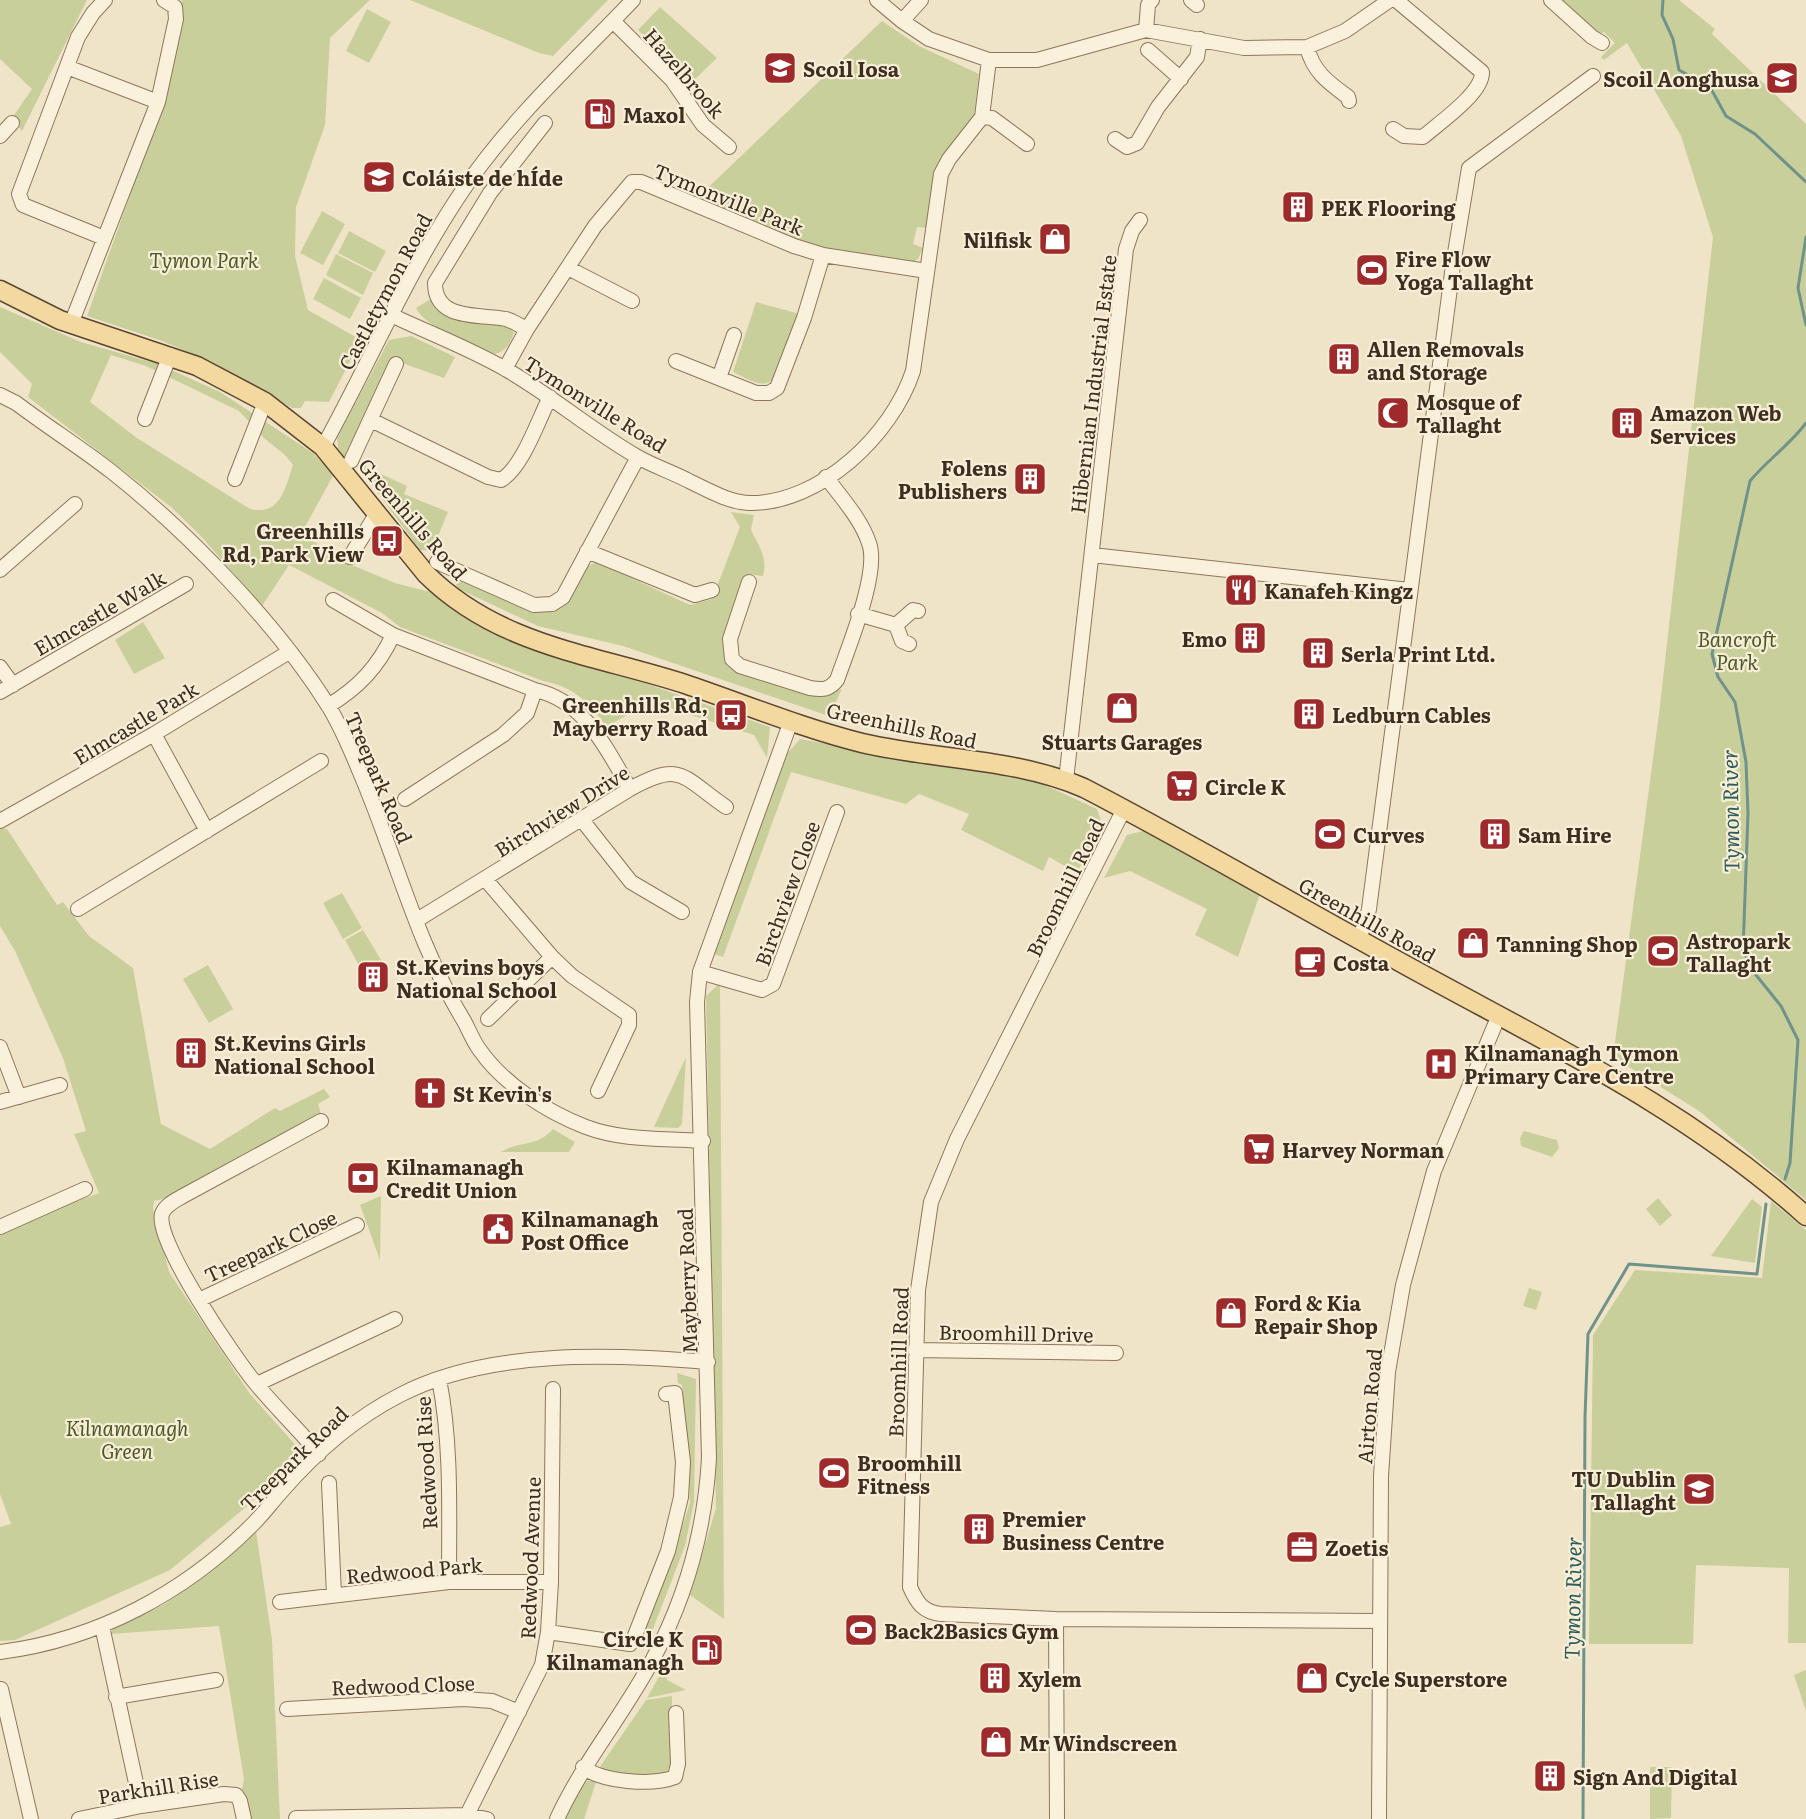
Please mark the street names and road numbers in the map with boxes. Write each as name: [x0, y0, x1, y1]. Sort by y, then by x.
street label: Hazelbrook: [637, 20, 733, 124]
street label: Tymonville Park: [650, 154, 809, 242]
street label: Castletymon Road: [330, 207, 438, 375]
street label: Hibernian Industrial Estate: [1061, 253, 1123, 515]
street label: Tymonville Road: [519, 347, 673, 459]
street label: Greenhills Road: [353, 450, 475, 586]
street label: Elmcastle Walk: [27, 562, 171, 662]
street label: Elmcastle Park: [67, 672, 204, 771]
street label: Greenhills Road: [824, 693, 980, 755]
street label: Treepark Road: [339, 706, 421, 848]
street label: Birchview Drive: [488, 757, 634, 863]
street label: Broomhill Road: [1017, 813, 1111, 961]
street label: Birchview Close: [746, 816, 826, 970]
street label: Greenhills Road: [1294, 869, 1442, 969]
street label: Treepark Close: [199, 1201, 341, 1289]
street label: Mayberry Road: [668, 1208, 704, 1354]
street label: Broomhill Road: [879, 1286, 915, 1438]
street label: Broomhill Drive: [938, 1316, 1094, 1348]
street label: Airton Road: [1348, 1347, 1388, 1465]
street label: Redwood Rise: [407, 1396, 443, 1530]
street label: Treepark Road: [232, 1398, 354, 1518]
street label: Redwood Avenue: [511, 1476, 547, 1640]
street label: Redwood Park: [345, 1548, 484, 1590]
street label: Redwood Close: [331, 1666, 475, 1702]
street label: Parkhill Rise: [96, 1762, 220, 1810]

